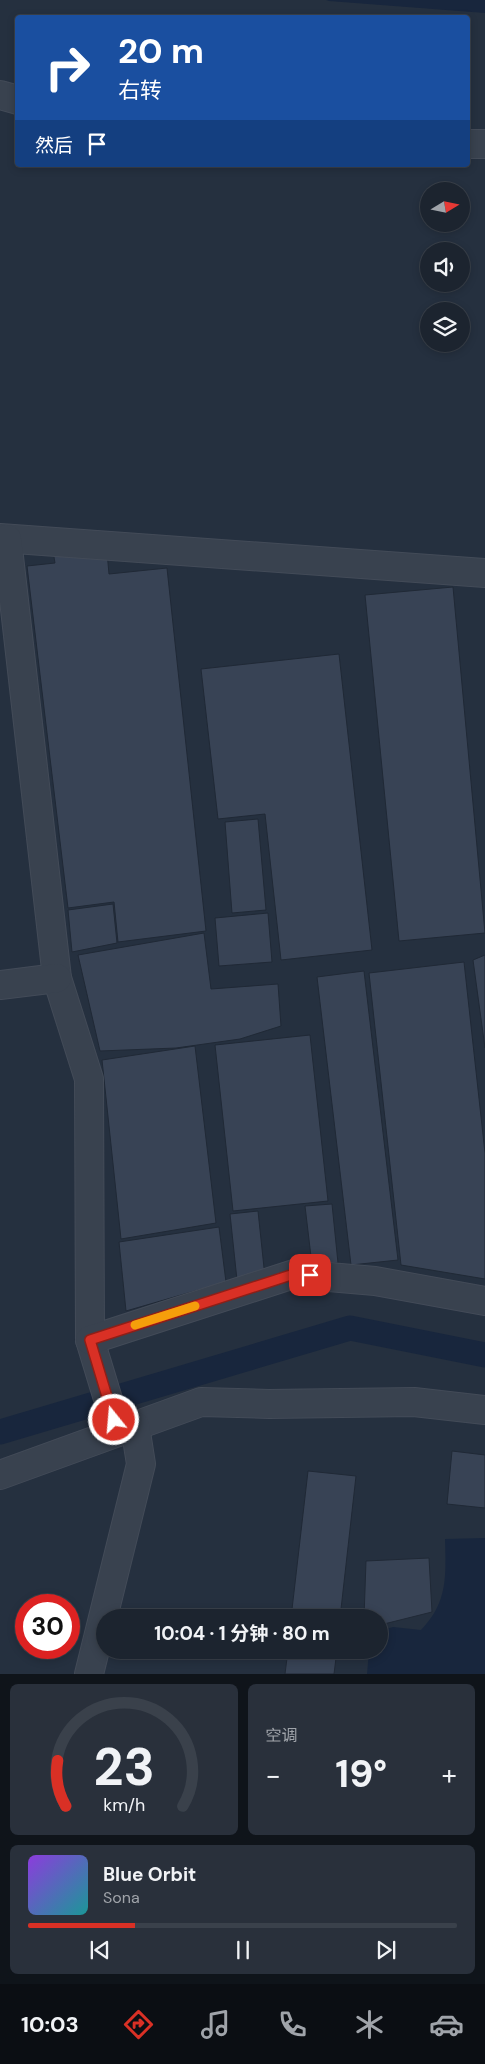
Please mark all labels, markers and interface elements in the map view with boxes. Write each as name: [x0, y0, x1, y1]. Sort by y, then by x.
text: 20 m: [118, 28, 204, 74]
icon: right: [35, 35, 100, 100]
text: 右转: [118, 76, 162, 105]
icon: arrive: [83, 130, 111, 158]
text: 然后: [35, 133, 73, 158]
north arrow: [420, 182, 470, 232]
map controls: [420, 182, 470, 352]
button: sound: [420, 242, 470, 292]
button: layers: [420, 302, 470, 352]
pin: [289, 1254, 331, 1296]
icon: arrive: [296, 1261, 324, 1289]
position arrow: [87, 1393, 139, 1445]
speed limit sign: 30: [15, 1594, 80, 1659]
text: 10:04 · 1 分钟 · 80 m: [154, 1621, 330, 1646]
text: 空调: [266, 1725, 298, 1746]
text: 23: [93, 1733, 154, 1801]
text: 19°: [335, 1749, 387, 1799]
text: −: [266, 1757, 281, 1794]
text: +: [442, 1757, 457, 1794]
text: km/h: [103, 1793, 145, 1817]
text: Blue Orbit: [103, 1862, 196, 1887]
text: Sona: [103, 1887, 140, 1908]
icon: previous: [86, 1936, 114, 1964]
icon: pause: [229, 1936, 257, 1964]
icon: next: [372, 1936, 400, 1964]
icon: directions: [121, 2007, 156, 2042]
icon: music: [198, 2007, 233, 2042]
icon: phone: [275, 2007, 310, 2042]
icon: climate: [352, 2007, 387, 2042]
icon: car: [429, 2007, 464, 2042]
text: 10:03: [21, 2010, 79, 2039]

